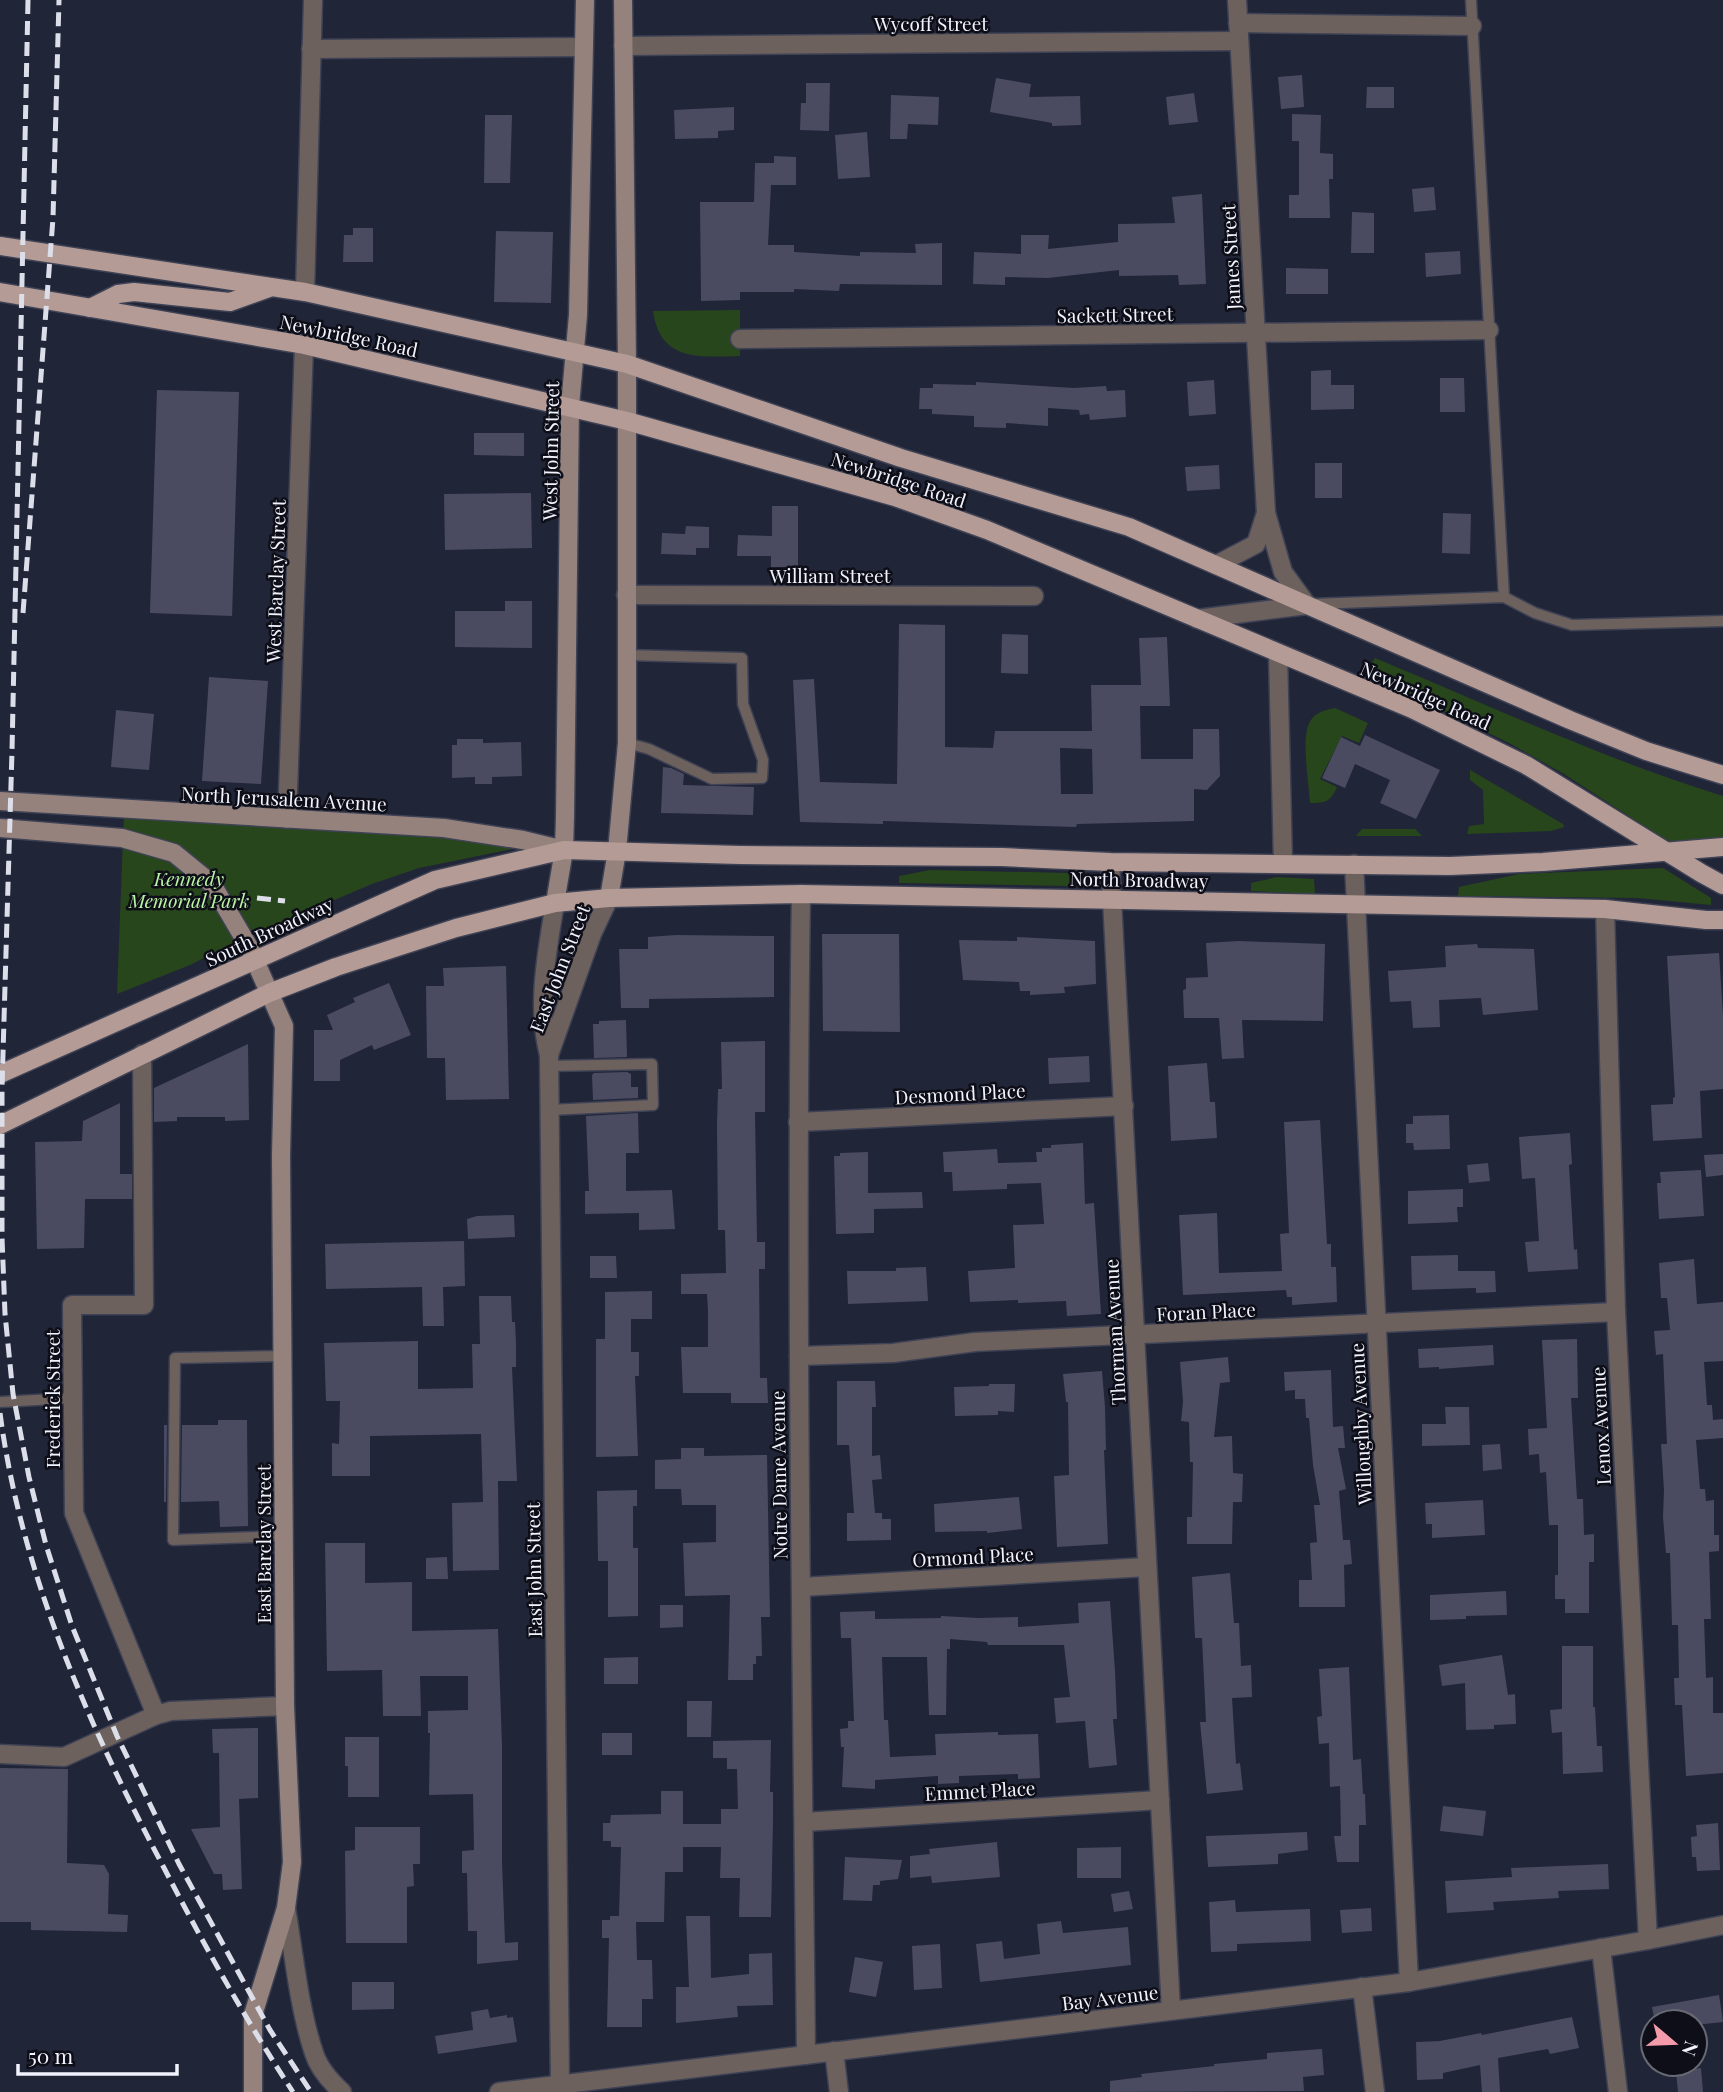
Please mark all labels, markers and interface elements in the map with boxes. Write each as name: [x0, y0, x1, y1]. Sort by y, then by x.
street label: Wycoff Street: [873, 10, 988, 36]
street label: James Street: [1214, 203, 1246, 312]
street label: Sackett Street: [1056, 300, 1174, 328]
street label: Newbridge Road: [278, 308, 420, 362]
street label: West John Street: [536, 381, 564, 522]
street label: Newbridge Road: [828, 445, 970, 513]
street label: West Barclay Street: [259, 499, 291, 664]
street label: William Street: [769, 562, 891, 588]
street label: Newbridge Road: [1357, 655, 1495, 735]
street label: North Jerusalem Avenue: [180, 780, 388, 816]
park label: Kennedy Memorial Park: [128, 865, 250, 913]
street label: North Broadway: [1069, 865, 1209, 893]
street label: South Broadway: [201, 890, 338, 972]
street label: East John Street: [523, 900, 595, 1036]
street label: Desmond Place: [894, 1077, 1026, 1109]
street label: Thorman Avenue: [1097, 1258, 1131, 1406]
street label: Foran Place: [1156, 1295, 1256, 1327]
street label: Frederick Street: [39, 1330, 65, 1468]
street label: Willoughby Avenue: [1343, 1342, 1377, 1507]
street label: Lenox Avenue: [1584, 1366, 1616, 1486]
street label: Notre Dame Avenue: [764, 1390, 792, 1560]
street label: East Barclay Street: [250, 1464, 276, 1623]
street label: East John Street: [519, 1502, 547, 1638]
street label: Ormond Place: [912, 1540, 1034, 1572]
street label: Emmet Place: [924, 1774, 1036, 1806]
street label: Bay Avenue: [1060, 1978, 1160, 2016]
north arrow: [1639, 2008, 1709, 2078]
scale bar: [18, 2032, 177, 2076]
text: N: [1676, 2038, 1706, 2060]
text: 50 m: [28, 2041, 74, 2069]

